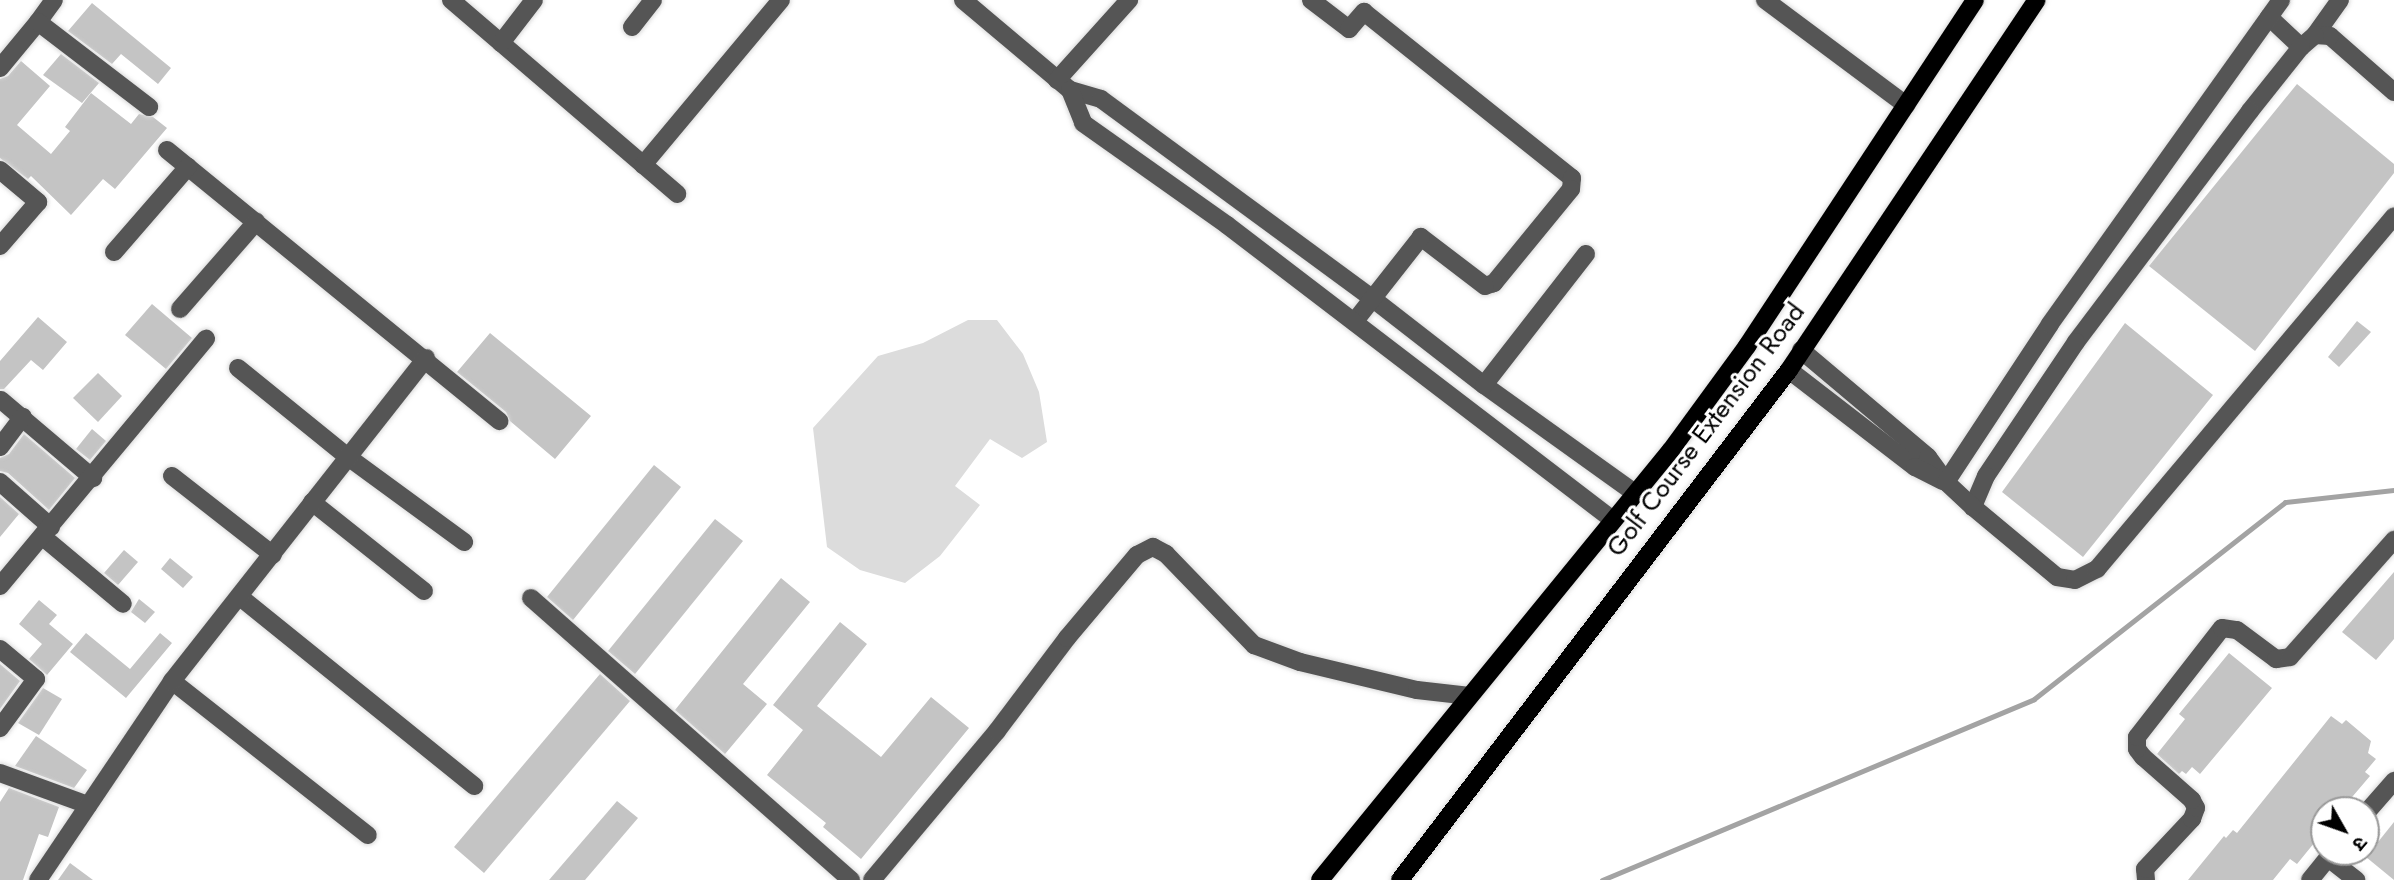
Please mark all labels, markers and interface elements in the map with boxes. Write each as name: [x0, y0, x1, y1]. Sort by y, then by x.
street label: Golf Course Extension Road: [1600, 297, 1812, 563]
north arrow: [2310, 796, 2380, 866]
text: उ: [2346, 831, 2374, 856]

